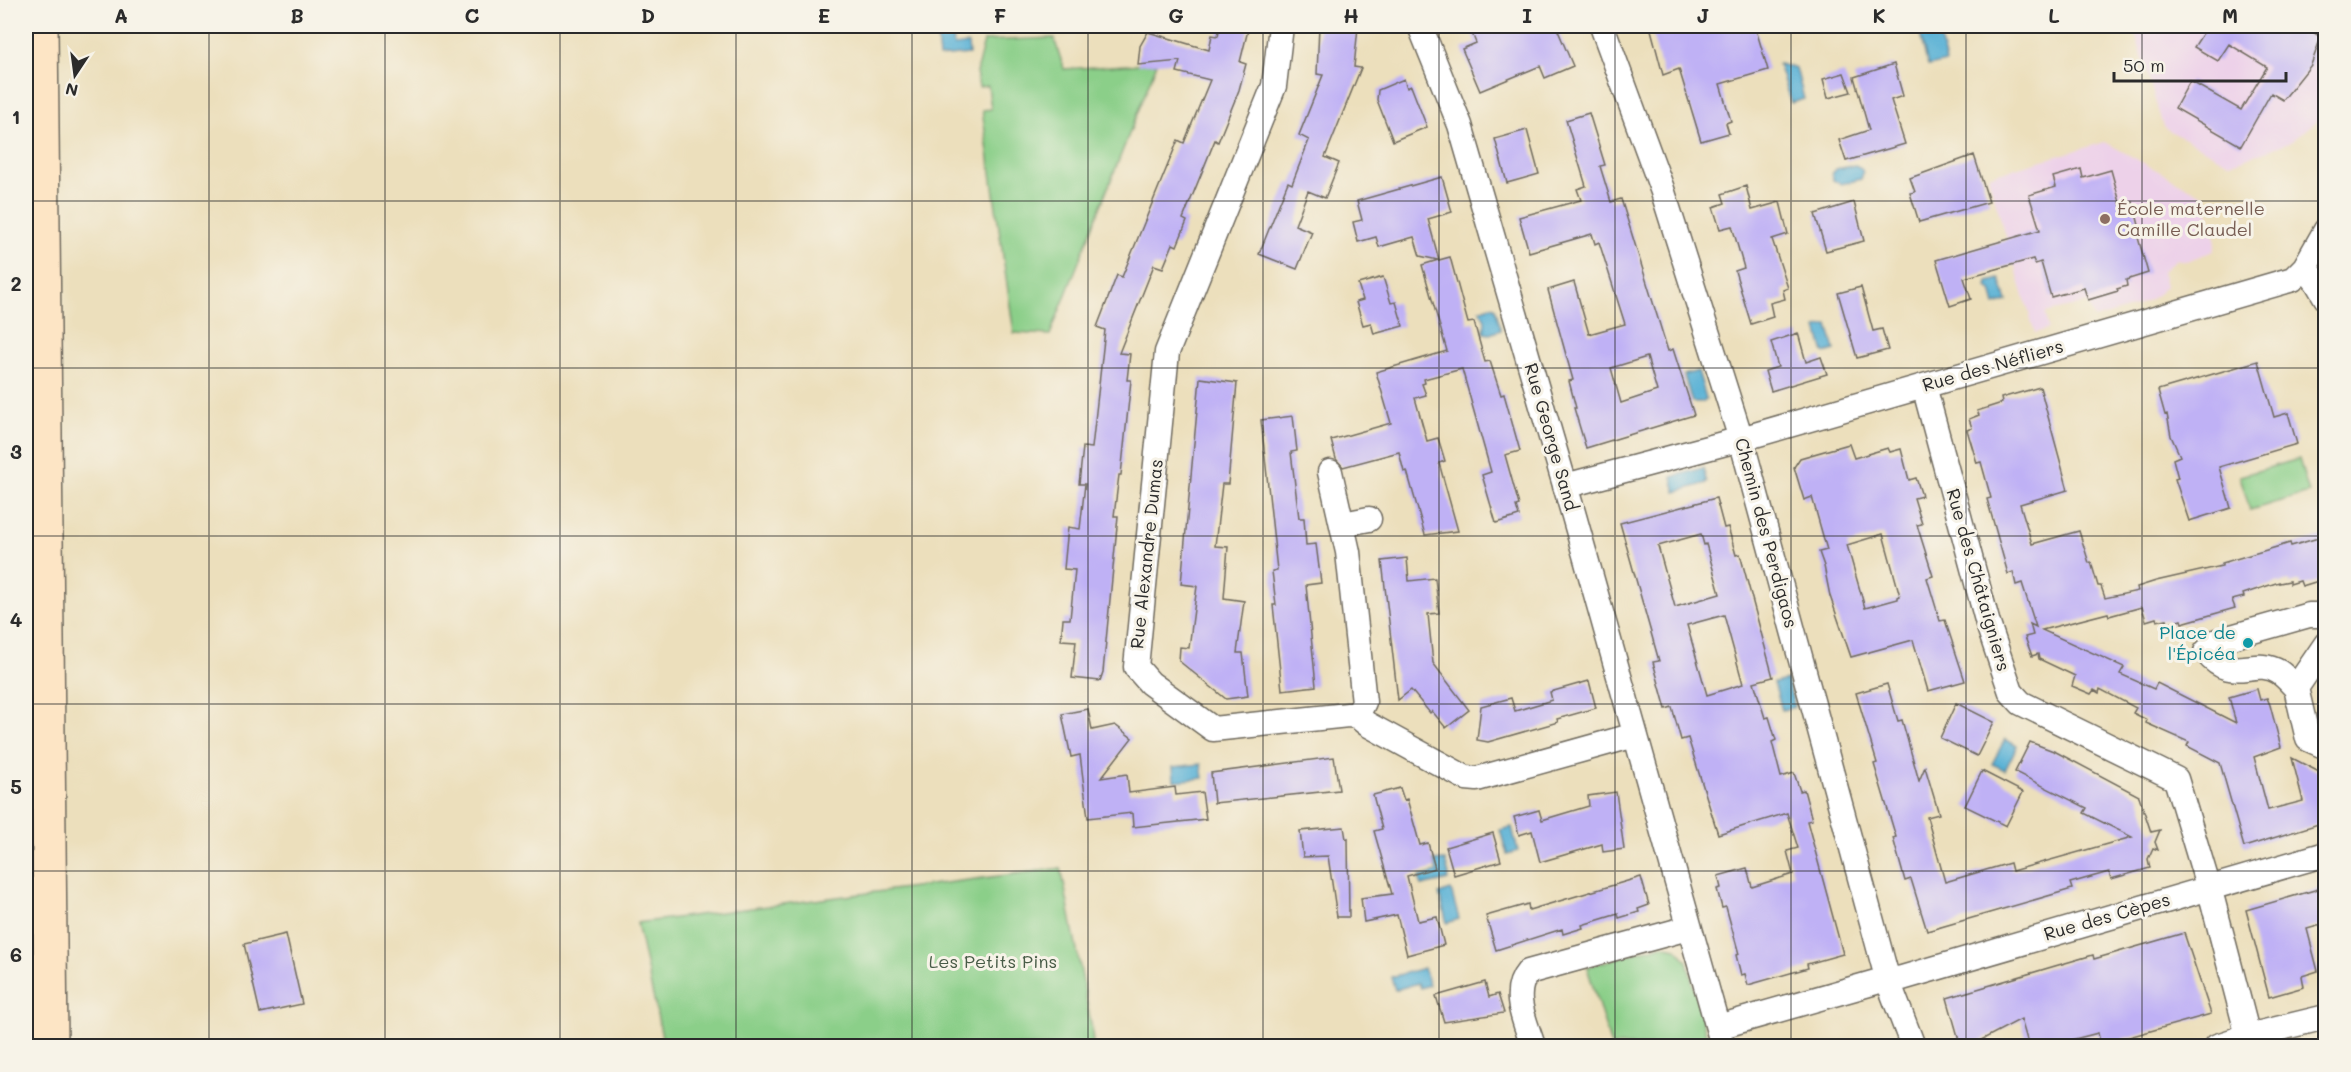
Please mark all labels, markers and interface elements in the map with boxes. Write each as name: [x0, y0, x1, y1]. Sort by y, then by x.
text: A: [114, 2, 128, 28]
text: B: [290, 2, 304, 28]
text: C: [465, 2, 480, 28]
text: D: [641, 2, 655, 28]
text: E: [818, 2, 830, 28]
text: F: [994, 2, 1007, 28]
text: G: [1168, 2, 1184, 28]
text: H: [1343, 2, 1359, 28]
text: I: [1522, 2, 1532, 28]
text: J: [1696, 2, 1710, 28]
text: K: [1872, 2, 1886, 28]
text: L: [2048, 2, 2060, 28]
text: M: [2222, 2, 2238, 28]
north arrow: [45, 45, 105, 105]
scale bar: [2114, 45, 2286, 83]
text: 50 m: [2123, 53, 2165, 77]
text: N: [63, 79, 80, 102]
text: 1: [12, 103, 20, 129]
place label: École maternelle Camille Claudel: [2117, 196, 2265, 241]
marker: École maternelle Camille Claudel: [2098, 212, 2112, 226]
text: 2: [10, 270, 22, 296]
street label: Rue des Néfliers: [1919, 333, 2066, 397]
street label: Rue George Sand: [1519, 360, 1585, 513]
street label: Chemin des Perdigaos: [1730, 435, 1804, 630]
text: 3: [10, 438, 22, 464]
street label: Rue Alexandre Dumas: [1124, 458, 1168, 650]
street label: Rue des Châtaigniers: [1941, 486, 2017, 674]
text: 4: [10, 606, 23, 632]
place label: Place de l'Épicéa: [2159, 620, 2236, 665]
marker: Place de l'Épicéa: [2241, 636, 2255, 650]
text: 5: [10, 773, 22, 799]
street label: Rue des Cèpes: [2041, 887, 2173, 946]
text: 6: [10, 941, 22, 967]
park label: Les Petits Pins: [929, 949, 1057, 973]

